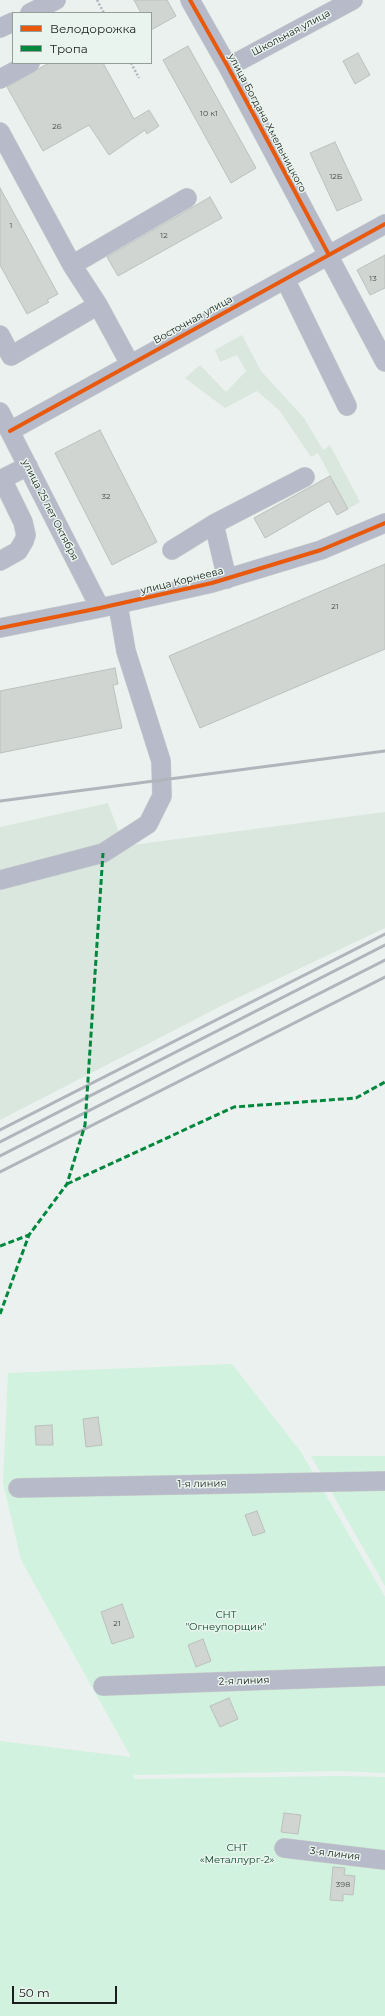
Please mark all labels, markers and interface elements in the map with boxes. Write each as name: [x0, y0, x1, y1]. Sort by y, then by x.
street label: Школьная улица: [250, 7, 332, 59]
legend: [12, 12, 152, 64]
text: Велодорожка: [50, 21, 136, 36]
text: Тропа: [50, 41, 88, 56]
street label: улица Богдана Хмельницкого: [225, 52, 309, 194]
house number: 10 к1: [200, 109, 218, 119]
house number: 26: [52, 122, 62, 132]
house number: 12Б: [329, 172, 343, 182]
house number: 1: [10, 221, 12, 231]
house number: 12: [160, 231, 168, 241]
house number: 13: [369, 274, 377, 284]
street label: Восточная улица: [151, 293, 235, 347]
street label: улица 25 лет Октября: [19, 458, 81, 562]
house number: 32: [101, 492, 111, 502]
street label: улица Корнеева: [139, 565, 225, 597]
house number: 21: [331, 602, 339, 612]
street label: 1-я линия: [178, 1478, 226, 1490]
park label: СНТ "Огнеупорщик": [186, 1609, 266, 1632]
house number: 21: [113, 1619, 121, 1629]
street label: 2-я линия: [218, 1674, 270, 1688]
park label: СНТ «Металлург-2»: [200, 1842, 274, 1866]
street label: 3-я линия: [309, 1845, 361, 1863]
house number: 398: [336, 1880, 350, 1890]
scale bar: [14, 1978, 119, 2004]
text: 50 m: [19, 1985, 50, 2000]

